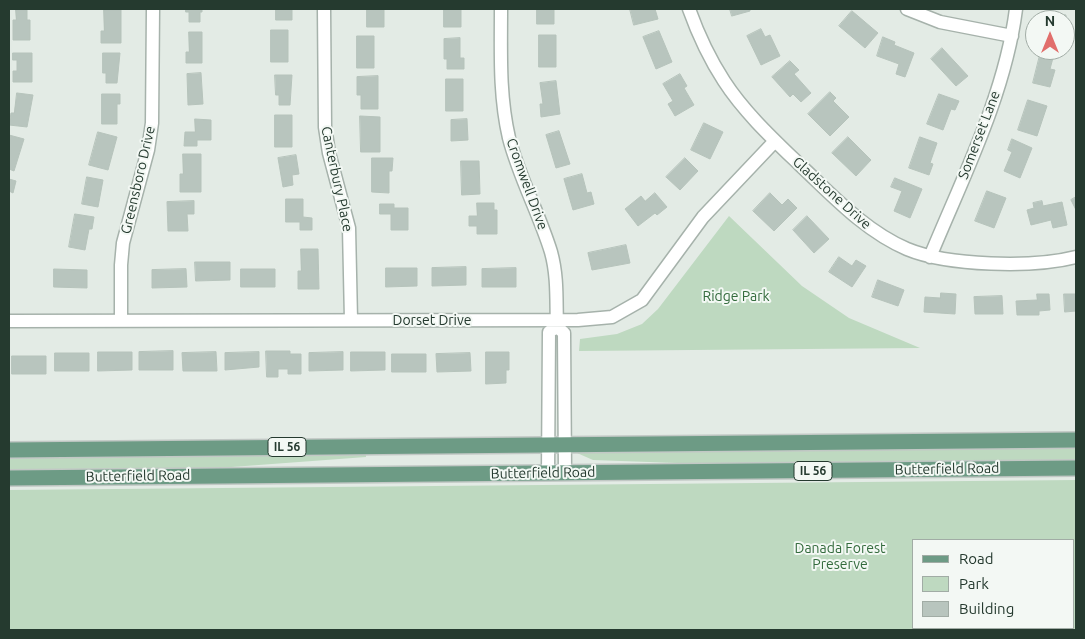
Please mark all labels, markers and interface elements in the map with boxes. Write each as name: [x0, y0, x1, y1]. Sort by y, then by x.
north arrow: [1025, 10, 1075, 60]
text: N: [1045, 13, 1055, 29]
street label: Somerset Lane: [954, 88, 1004, 182]
street label: Greensboro Drive: [117, 124, 159, 236]
street label: Canterbury Place: [318, 125, 356, 233]
street label: Cromwell Drive: [503, 136, 551, 232]
street label: Gladstone Drive: [789, 153, 875, 233]
park label: Ridge Park: [702, 288, 770, 304]
street label: Dorset Drive: [393, 312, 471, 328]
road number: IL 56: [268, 438, 306, 457]
street label: Butterfield Road: [895, 460, 999, 478]
road number: IL 56: [794, 462, 832, 481]
street label: Butterfield Road: [491, 464, 595, 482]
street label: Butterfield Road: [86, 467, 190, 485]
legend: [912, 539, 1075, 629]
park label: Danada Forest Preserve: [795, 540, 885, 572]
text: Road: [959, 550, 994, 567]
text: Park: [959, 575, 989, 592]
text: Building: [959, 600, 1014, 617]

